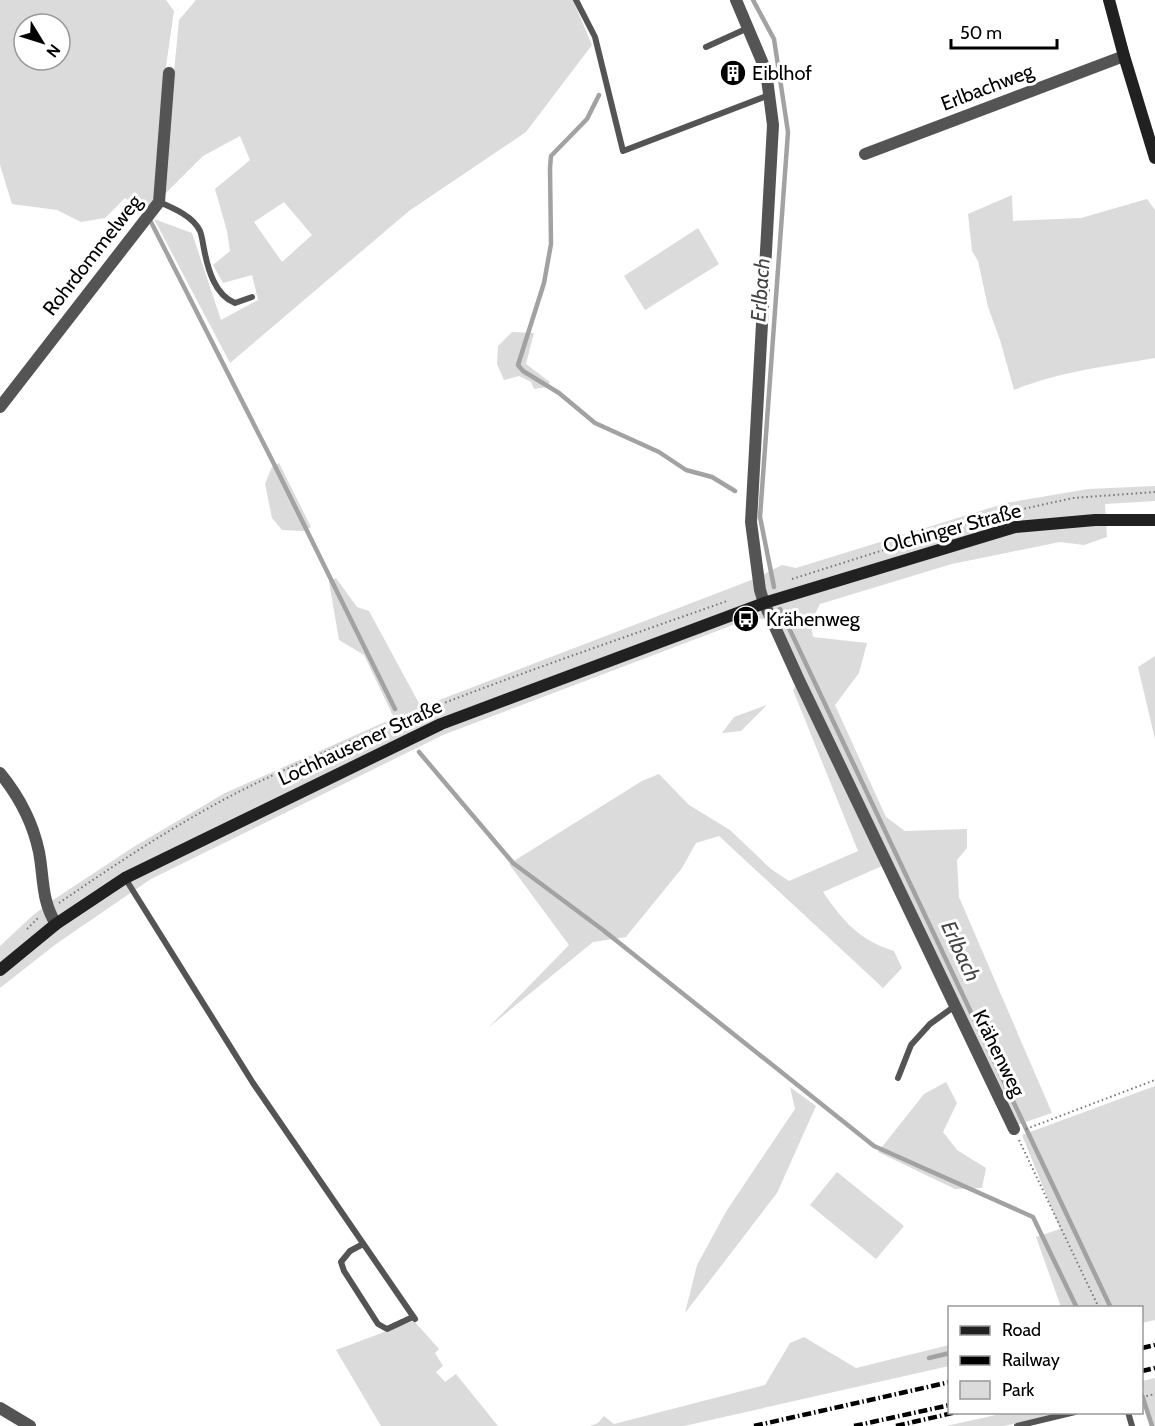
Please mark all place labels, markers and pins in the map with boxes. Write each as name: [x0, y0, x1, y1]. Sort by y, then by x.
building icon: Eiblhof: [718, 58, 748, 88]
place label: Eiblhof: [752, 61, 812, 85]
bus stop icon: Krähenweg: [731, 604, 761, 634]
place label: Krähenweg: [766, 607, 861, 631]

